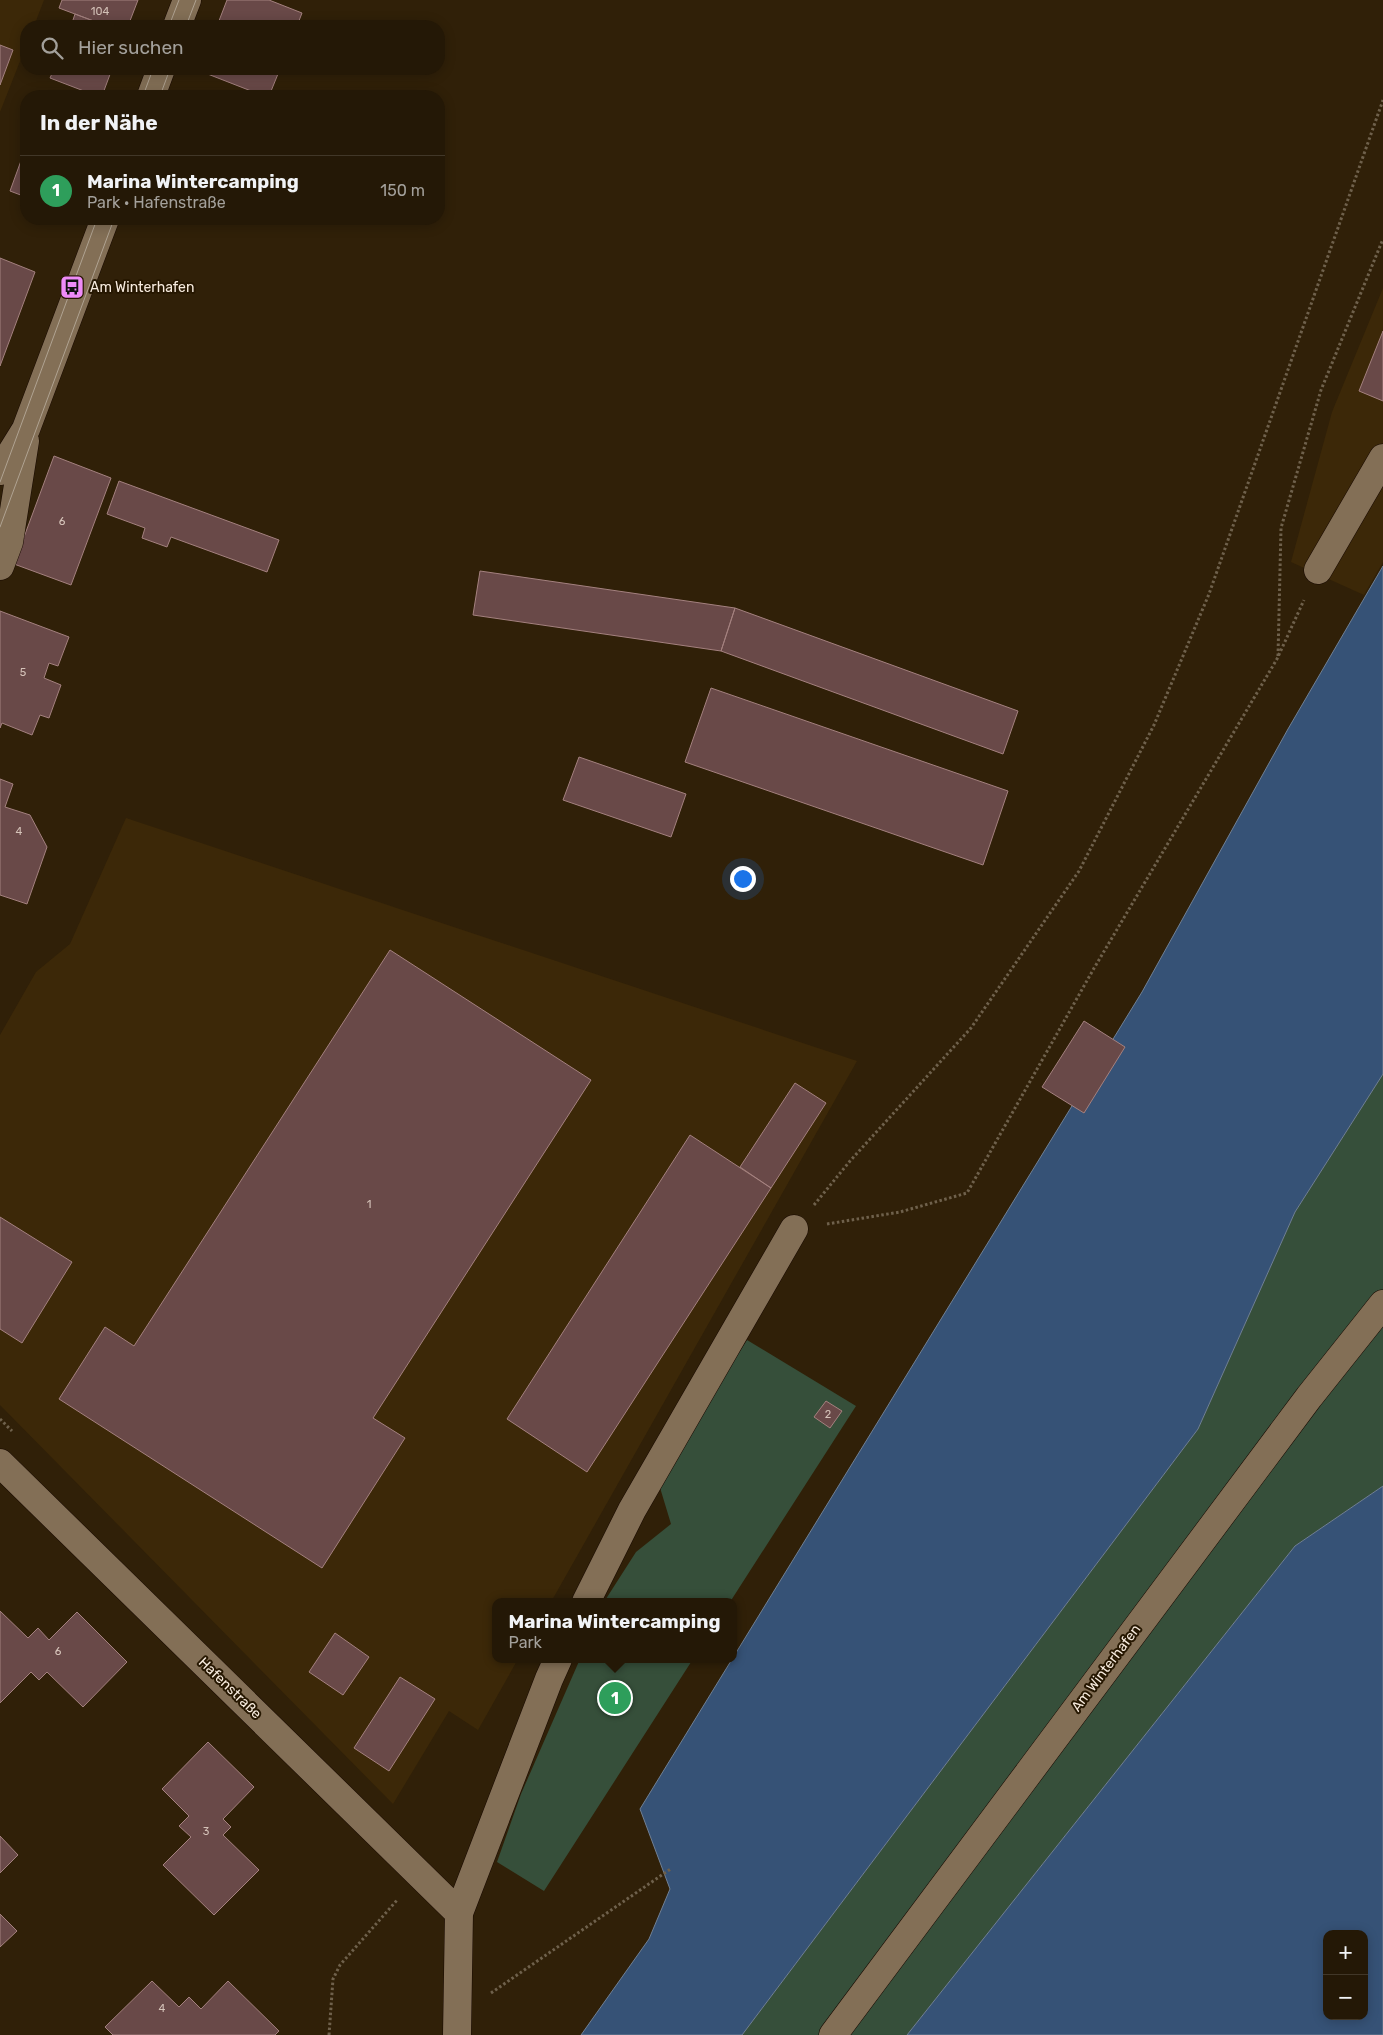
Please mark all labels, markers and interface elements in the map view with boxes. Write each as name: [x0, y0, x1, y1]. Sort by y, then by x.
house number: 104: [91, 5, 109, 18]
search box: [20, 20, 445, 75]
icon: search: [38, 34, 66, 62]
text: Hier suchen: [78, 36, 184, 59]
text: In der Nähe: [40, 110, 158, 135]
text: Marina Wintercamping: [87, 170, 299, 193]
text: 1: [52, 181, 60, 200]
text: 150 m: [380, 181, 425, 200]
text: Park · Hafenstraße: [87, 193, 226, 212]
bus stop icon: Am Winterhafen: [59, 274, 85, 300]
place label: Am Winterhafen: [90, 279, 194, 296]
house number: 6: [59, 515, 66, 528]
house number: 5: [20, 666, 27, 679]
house number: 4: [16, 825, 23, 838]
your location: [730, 866, 756, 892]
house number: 1: [367, 1198, 371, 1211]
house number: 2: [825, 1408, 831, 1421]
popup: [492, 1598, 737, 1663]
text: Marina Wintercamping: [509, 1610, 720, 1633]
street label: Am Winterhafen: [1068, 1621, 1144, 1715]
text: Park: [509, 1633, 542, 1652]
house number: 6: [55, 1645, 62, 1658]
street label: Hafenstraße: [195, 1654, 265, 1722]
pin: 1: [599, 1679, 631, 1717]
house number: 3: [203, 1825, 210, 1838]
map controls: [1323, 1930, 1368, 2020]
button: +: [1323, 1930, 1368, 1975]
button: −: [1323, 1975, 1368, 2020]
house number: 4: [159, 2002, 166, 2015]

